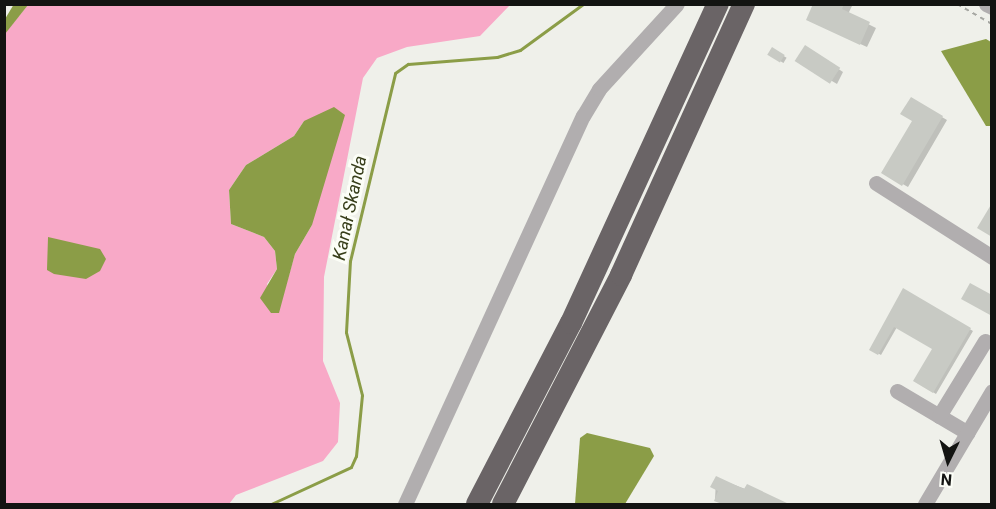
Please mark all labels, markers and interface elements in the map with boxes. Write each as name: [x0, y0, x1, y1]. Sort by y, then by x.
water label: Kanał Skanda: [328, 154, 372, 262]
north arrow: [918, 431, 978, 491]
text: N: [940, 469, 953, 489]

